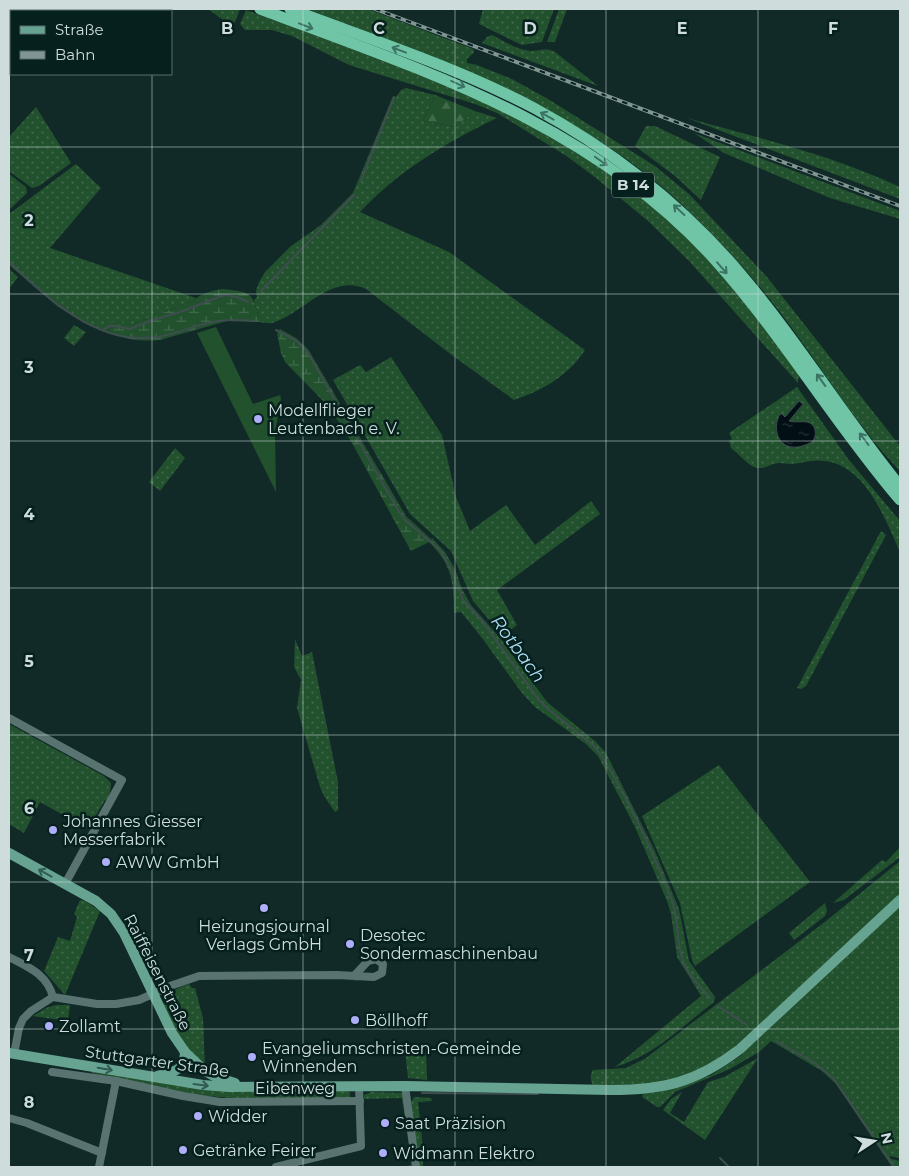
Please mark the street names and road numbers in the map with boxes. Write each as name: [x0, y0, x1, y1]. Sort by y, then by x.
road number: B 14: [612, 172, 654, 198]
street label: Raiffeisenstraße: [120, 911, 195, 1034]
street label: Stuttgarter Straße: [84, 1042, 230, 1081]
street label: Eibenweg: [255, 1079, 335, 1098]

